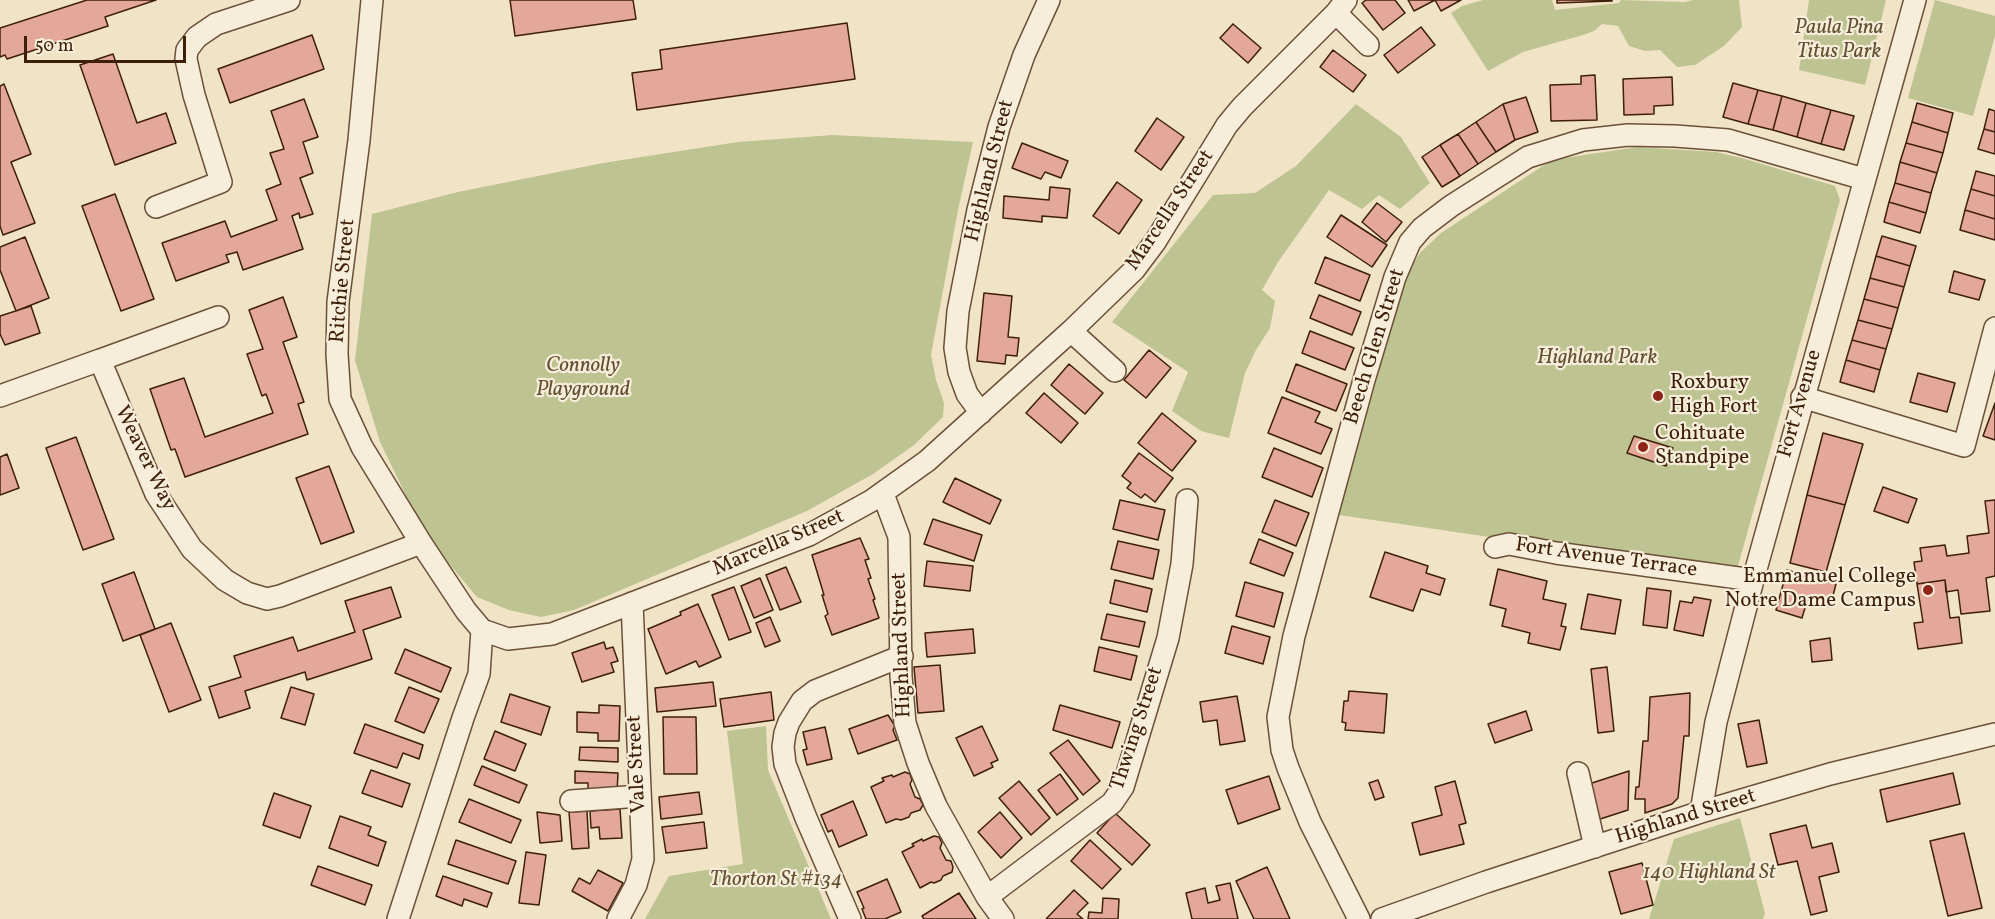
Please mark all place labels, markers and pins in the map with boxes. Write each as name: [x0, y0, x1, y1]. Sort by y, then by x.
place label: Roxbury High Fort: [1670, 371, 1758, 421]
marker: Roxbury High Fort: [1651, 389, 1665, 403]
place label: Cohituate Standpipe: [1655, 422, 1749, 472]
marker: Cohituate Standpipe: [1636, 440, 1650, 454]
place label: Emmanuel College Notre Dame Campus: [1725, 565, 1916, 615]
marker: Emmanuel College Notre Dame Campus: [1921, 583, 1935, 597]

